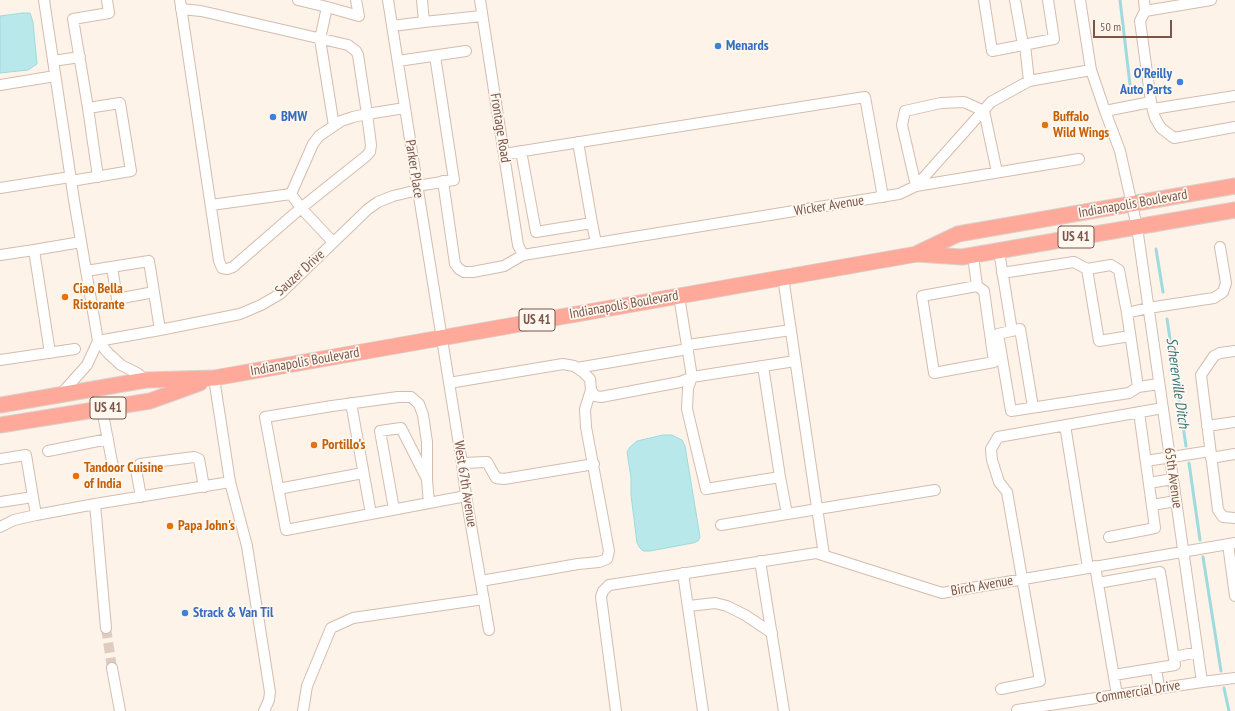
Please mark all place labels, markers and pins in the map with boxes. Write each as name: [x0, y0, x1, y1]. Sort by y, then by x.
place label: Menards: [726, 38, 769, 54]
marker: Menards: [713, 41, 723, 51]
place label: O'Reilly Auto Parts: [1120, 66, 1172, 98]
marker: O'Reilly Auto Parts: [1175, 77, 1185, 87]
place label: BMW: [281, 109, 307, 125]
place label: Buffalo Wild Wings: [1053, 109, 1109, 142]
marker: BMW: [268, 112, 278, 122]
marker: Buffalo Wild Wings: [1040, 120, 1050, 130]
place label: Ciao Bella Ristorante: [73, 281, 125, 314]
marker: Ciao Bella Ristorante: [60, 292, 70, 302]
place label: Portillo's: [322, 437, 365, 453]
marker: Portillo's: [309, 440, 319, 450]
place label: Tandoor Cuisine of India: [84, 460, 163, 492]
marker: Tandoor Cuisine of India: [71, 471, 81, 481]
place label: Papa John's: [178, 518, 235, 534]
marker: Papa John's: [165, 521, 175, 531]
place label: Strack & Van Til: [193, 605, 273, 621]
marker: Strack & Van Til: [180, 608, 190, 618]

